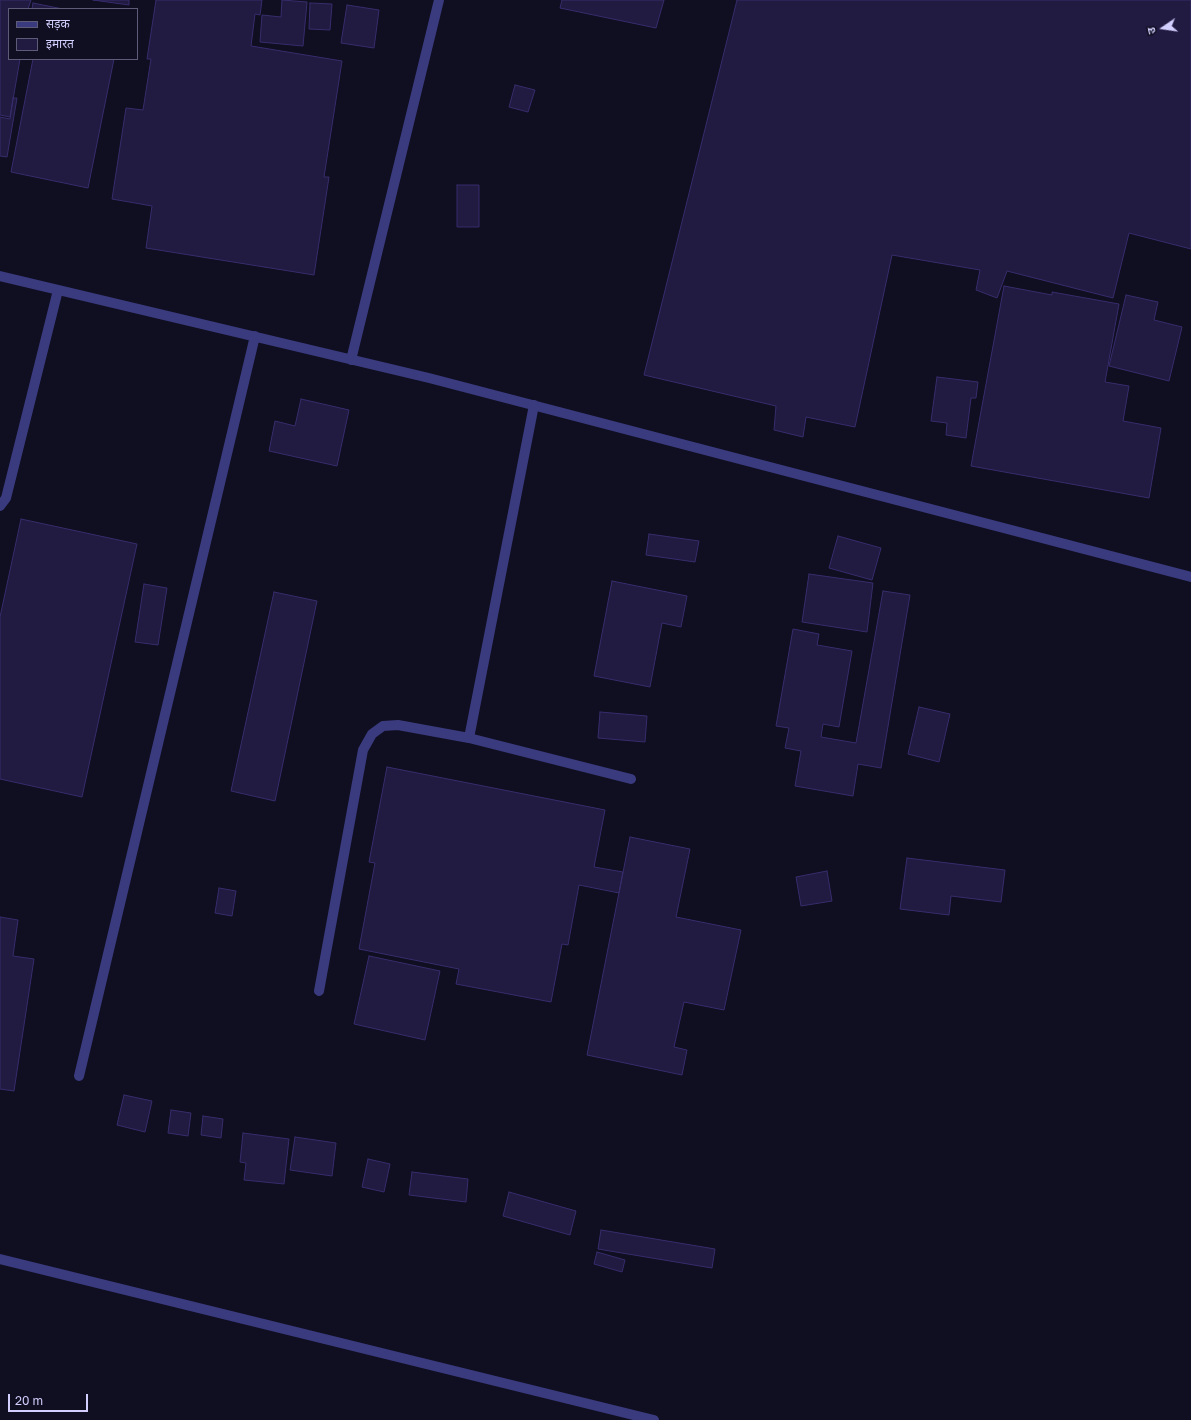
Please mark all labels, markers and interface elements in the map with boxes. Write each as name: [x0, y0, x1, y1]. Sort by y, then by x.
legend: [8, 8, 138, 60]
north arrow: [1143, 8, 1183, 48]
text: सड़क: [46, 16, 70, 31]
text: उ: [1144, 26, 1158, 35]
text: इमारत: [46, 36, 74, 51]
scale bar: [10, 1386, 90, 1412]
text: 20 m: [15, 1393, 43, 1408]

